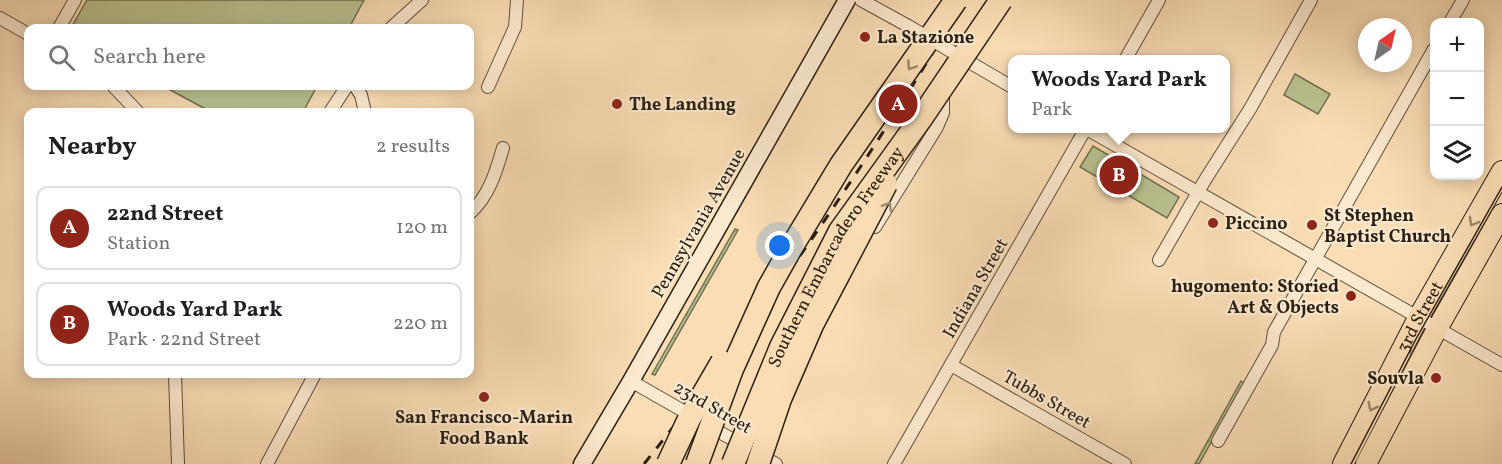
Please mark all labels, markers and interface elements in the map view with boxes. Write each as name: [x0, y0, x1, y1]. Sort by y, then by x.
north arrow: [1358, 18, 1412, 72]
map controls: [1430, 18, 1484, 180]
button: +: [1430, 18, 1484, 72]
search box: [24, 24, 474, 90]
place label: La Stazione: [877, 26, 974, 51]
marker: La Stazione: [858, 30, 872, 44]
icon: search: [45, 41, 78, 74]
text: Search here: [93, 42, 206, 73]
popup: [1008, 55, 1230, 133]
one-way arrow: [907, 59, 918, 70]
text: Woods Yard Park: [1031, 65, 1207, 96]
button: −: [1430, 72, 1484, 126]
pin: A: [878, 82, 918, 126]
place label: The Landing: [629, 93, 736, 118]
text: Park: [1031, 96, 1072, 124]
marker: The Landing: [610, 97, 624, 111]
button: layers: [1430, 126, 1484, 180]
text: Nearby: [48, 129, 137, 165]
text: 2 results: [376, 133, 450, 161]
street label: Southern Embarcadero Freeway: [763, 142, 911, 372]
street label: Pennsylvania Avenue: [646, 144, 752, 303]
pin: B: [1100, 152, 1138, 198]
text: 22nd Street: [107, 199, 224, 230]
one-way arrow: [880, 202, 892, 212]
place label: St Stephen Baptist Church: [1324, 204, 1452, 250]
place label: Piccino: [1225, 212, 1288, 237]
text: A: [62, 214, 77, 242]
text: 120 m: [396, 214, 448, 242]
marker: Piccino: [1206, 216, 1220, 230]
one-way arrow: [1469, 216, 1480, 226]
marker: St Stephen Baptist Church: [1305, 218, 1319, 232]
text: Station: [107, 230, 170, 258]
your location: [765, 231, 794, 260]
street label: Indiana Street: [937, 234, 1015, 344]
place label: hugomento: Storied Art & Objects: [1171, 275, 1339, 321]
street label: 3rd Street: [1391, 277, 1450, 357]
marker: hugomento: Storied Art & Objects: [1344, 289, 1358, 303]
text: Woods Yard Park: [107, 295, 283, 326]
text: B: [63, 310, 76, 338]
text: 220 m: [393, 310, 448, 338]
text: Park · 22nd Street: [107, 326, 261, 354]
street label: Tubbs Street: [998, 365, 1095, 436]
place label: Souvla: [1367, 367, 1424, 392]
marker: Souvla: [1429, 371, 1443, 385]
street label: 23rd Street: [668, 376, 756, 441]
marker: San Francisco-Marin Food Bank: [477, 390, 491, 404]
one-way arrow: [1368, 401, 1379, 412]
place label: San Francisco-Marin Food Bank: [395, 406, 573, 452]

